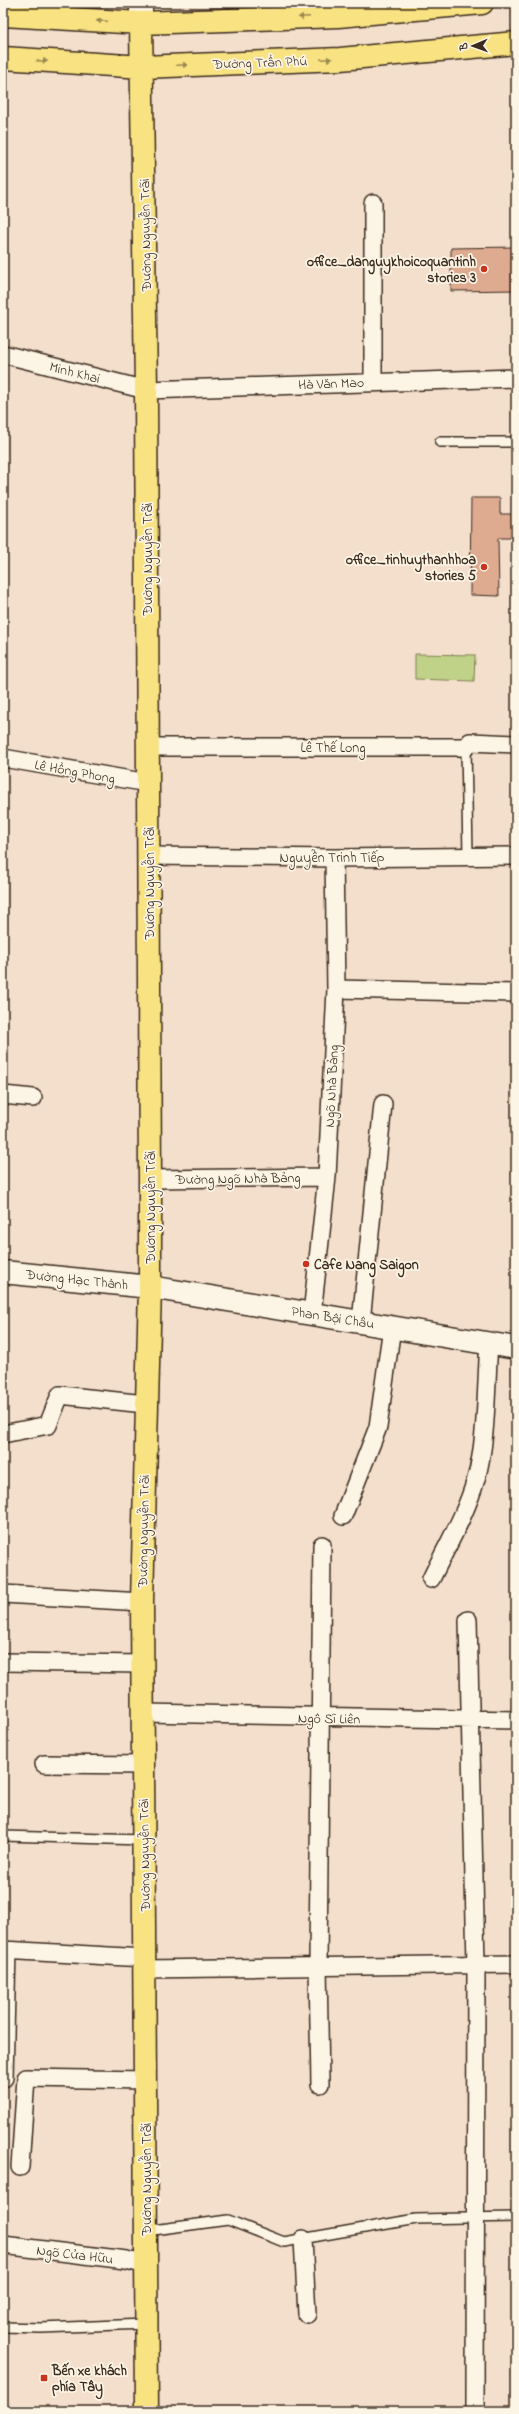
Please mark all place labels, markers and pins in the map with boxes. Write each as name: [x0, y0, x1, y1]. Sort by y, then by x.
place label: office_danguykhoicoquantinh stories 3: [307, 252, 476, 289]
marker: office_danguykhoicoquantinh stories 3: [479, 264, 489, 274]
place label: office_tinhuythanhhoa stories 5: [346, 550, 476, 587]
marker: office_tinhuythanhhoa stories 5: [479, 562, 489, 572]
place label: Cafe Nang Saigon: [314, 1255, 419, 1278]
marker: Cafe Nang Saigon: [301, 1259, 311, 1269]
place label: Bến xe khách phía Tây: [51, 2361, 127, 2400]
marker: Bến xe khách phía Tây: [39, 2373, 49, 2383]

